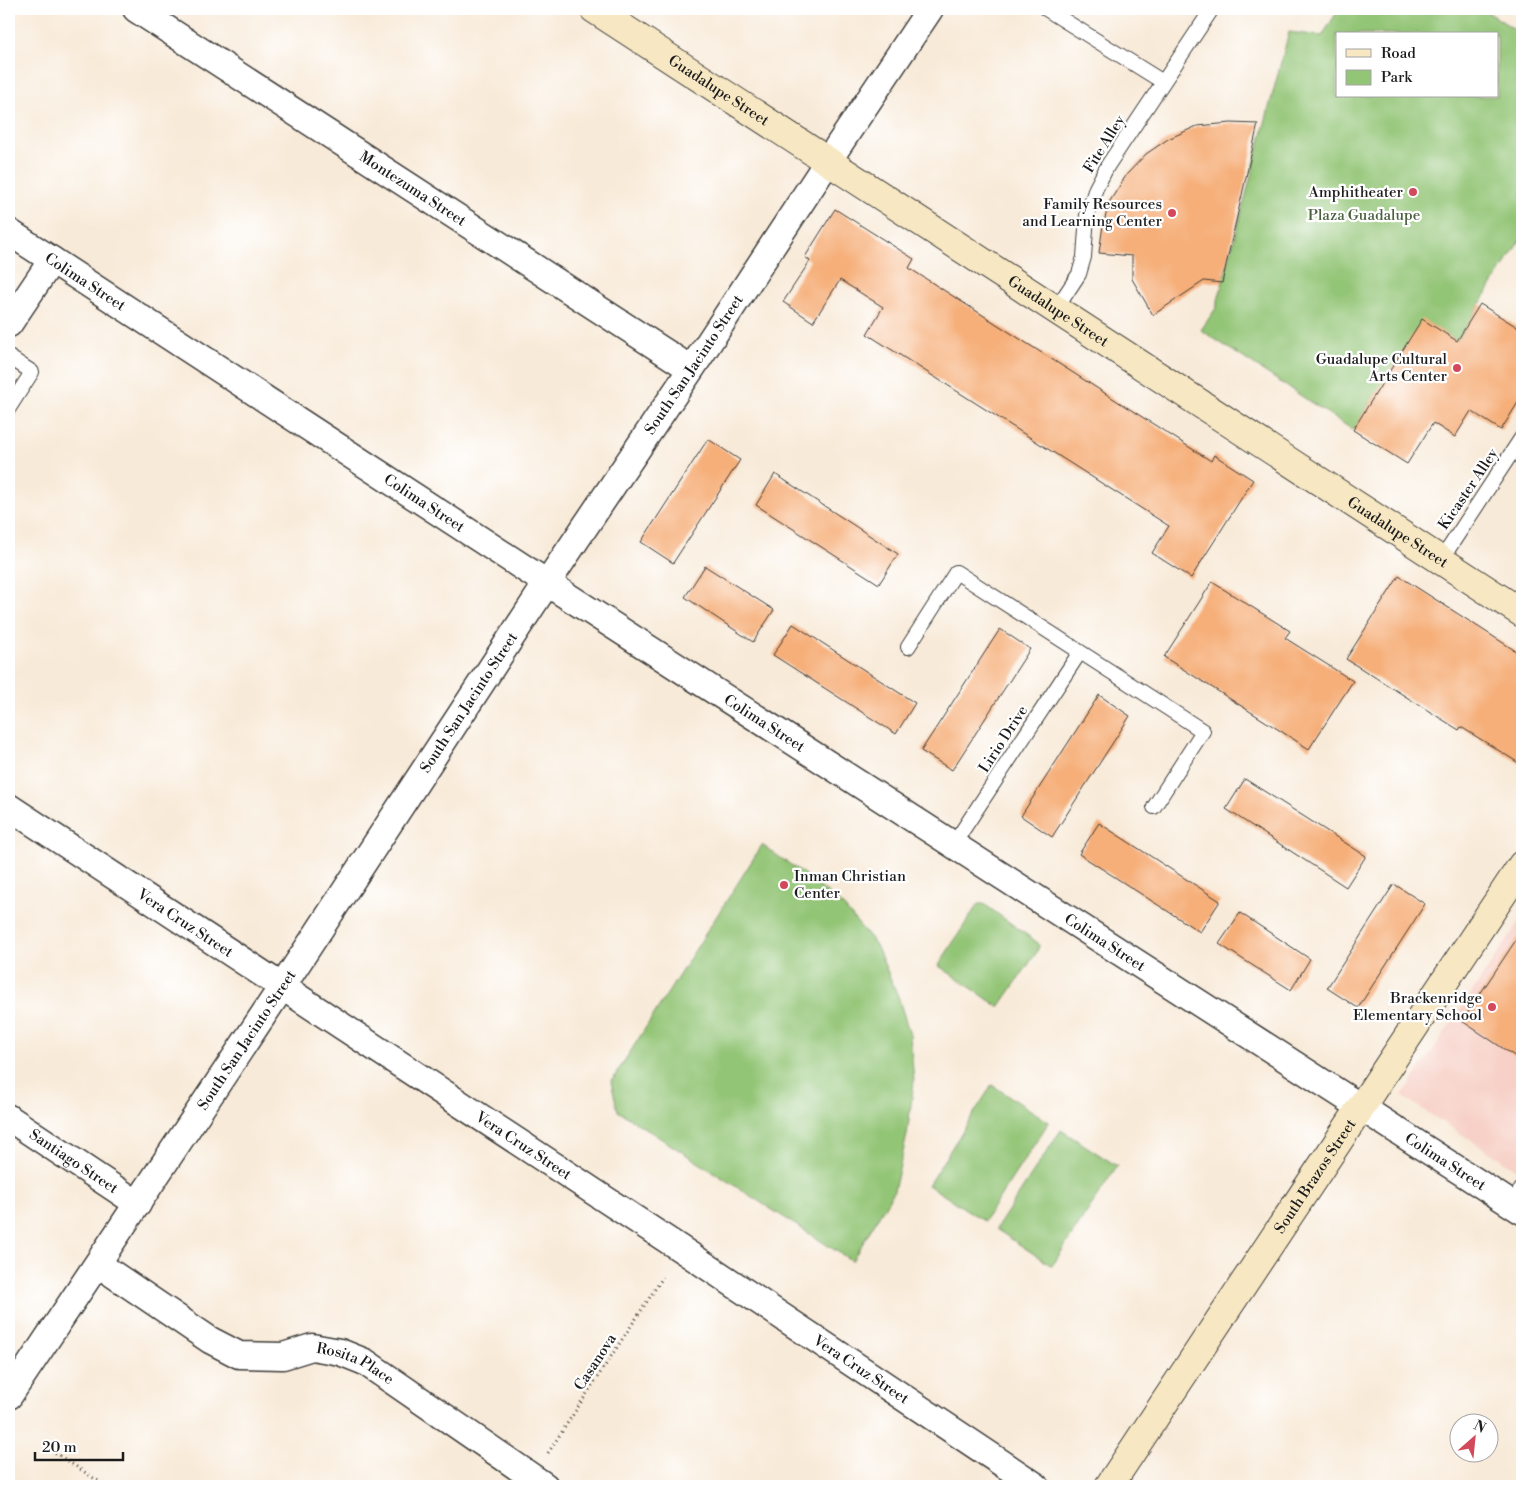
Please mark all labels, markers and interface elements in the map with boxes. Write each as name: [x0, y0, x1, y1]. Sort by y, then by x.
legend: [1336, 32, 1498, 98]
text: Road: [1381, 44, 1416, 63]
street label: Guadalupe Street: [665, 51, 773, 131]
text: Park: [1381, 68, 1413, 87]
street label: Fite Alley: [1079, 111, 1130, 177]
street label: Montezuma Street: [355, 147, 470, 231]
place label: Amphitheater: [1307, 183, 1404, 202]
marker: Amphitheater: [1407, 186, 1419, 198]
place label: Family Resources and Learning Center: [1022, 195, 1163, 231]
park label: Plaza Guadalupe: [1308, 206, 1420, 225]
marker: Family Resources and Learning Center: [1166, 207, 1178, 219]
street label: Colima Street: [41, 249, 130, 316]
street label: Guadalupe Street: [1004, 272, 1113, 352]
street label: South San Jacinto Street: [641, 291, 748, 439]
place label: Guadalupe Cultural Arts Center: [1316, 350, 1448, 386]
marker: Guadalupe Cultural Arts Center: [1451, 362, 1463, 374]
street label: Kicaster Alley: [1434, 444, 1503, 534]
street label: Colima Street: [380, 470, 469, 537]
street label: Guadalupe Street: [1343, 493, 1452, 573]
street label: South San Jacinto Street: [416, 628, 522, 777]
street label: Colima Street: [720, 690, 809, 757]
street label: Lirio Drive: [975, 702, 1032, 776]
place label: Inman Christian Center: [794, 867, 906, 903]
marker: Inman Christian Center: [778, 879, 790, 891]
street label: Vera Cruz Street: [133, 884, 237, 962]
street label: Colima Street: [1061, 910, 1149, 976]
street label: South San Jacinto Street: [194, 966, 301, 1114]
place label: Brackenridge Elementary School: [1353, 989, 1483, 1025]
marker: Brackenridge Elementary School: [1486, 1001, 1498, 1013]
street label: Vera Cruz Street: [471, 1107, 576, 1185]
street label: South Brazos Street: [1270, 1115, 1361, 1238]
street label: Santiago Street: [25, 1125, 122, 1199]
street label: Colima Street: [1401, 1129, 1490, 1196]
street label: Casanova: [570, 1330, 621, 1394]
street label: Vera Cruz Street: [809, 1330, 913, 1409]
street label: Rosita Place: [315, 1339, 397, 1389]
north arrow: [1448, 1412, 1498, 1462]
text: N: [1470, 1417, 1488, 1438]
scale bar: [35, 1430, 122, 1462]
text: 20 m: [42, 1438, 77, 1457]

